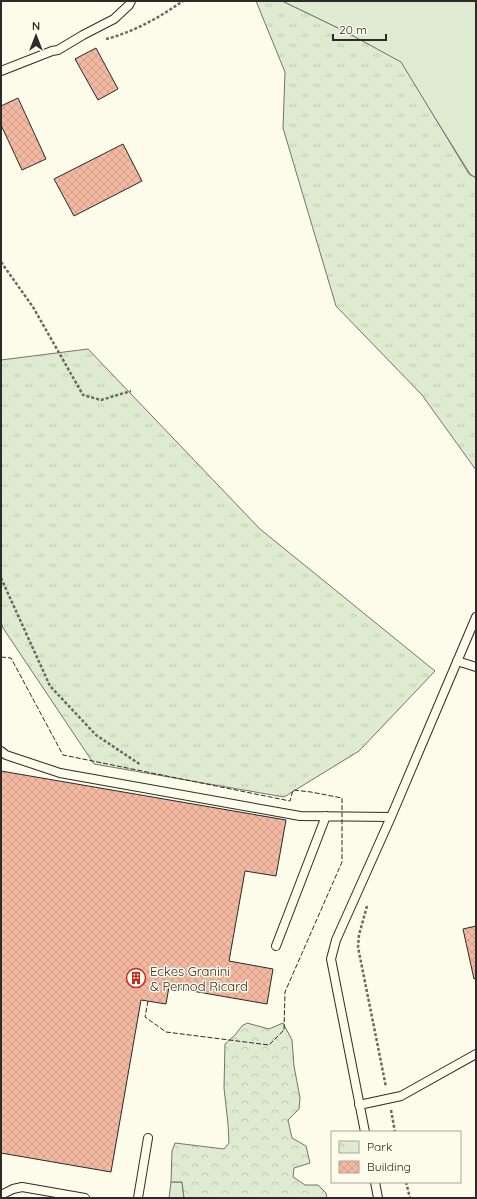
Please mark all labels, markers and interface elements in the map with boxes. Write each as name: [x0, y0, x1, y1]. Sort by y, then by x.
north arrow: [16, 16, 56, 56]
scale bar: [333, 16, 386, 42]
text: N: [32, 19, 40, 33]
text: 20 m: [339, 22, 367, 37]
place label: Eckes Granini & Pernod Ricard: [150, 963, 248, 994]
building icon: Eckes Granini & Pernod Ricard: [125, 967, 147, 989]
legend: [331, 1131, 461, 1183]
text: Park: [367, 1139, 392, 1154]
text: Building: [367, 1159, 411, 1174]

